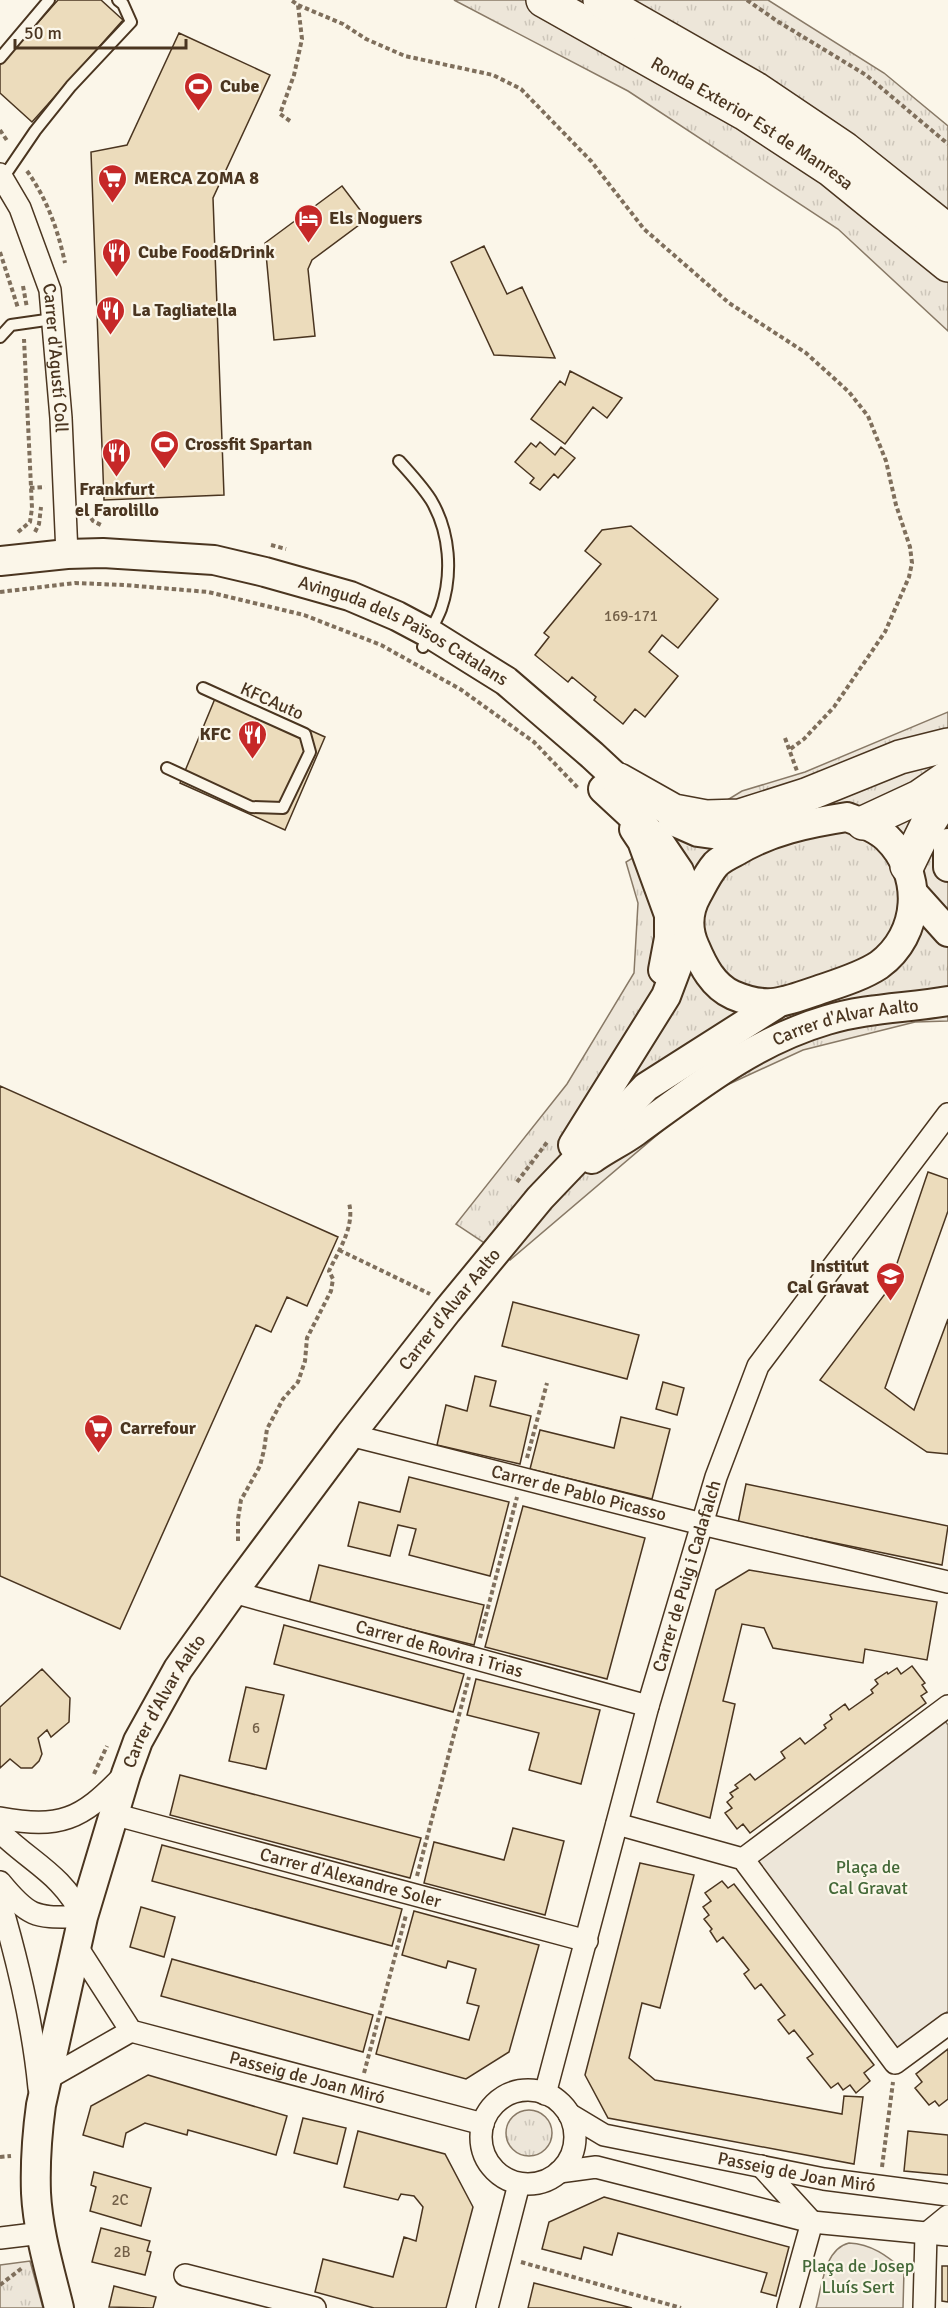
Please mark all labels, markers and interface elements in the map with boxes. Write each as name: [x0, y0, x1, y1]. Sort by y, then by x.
scale bar: [15, 12, 186, 50]
text: 50 m: [24, 22, 62, 44]
street label: Ronda Exterior Est de Manresa: [647, 52, 858, 195]
sports icon: Cube: [183, 70, 215, 112]
place label: Cube: [220, 75, 259, 97]
supermarket icon: MERCA ZOMA 8: [97, 162, 129, 204]
place label: MERCA ZOMA 8: [134, 167, 259, 189]
hotel icon: Els Noguers: [292, 202, 324, 244]
place label: Els Noguers: [329, 207, 422, 229]
restaurant icon: Cube Food&Drink: [101, 236, 133, 278]
place label: Cube Food&Drink: [138, 241, 275, 263]
street label: Carrer d'Agustí Coll: [37, 280, 73, 433]
restaurant icon: La Tagliatella: [95, 294, 127, 336]
place label: La Tagliatella: [132, 299, 237, 321]
sports icon: Crossfit Spartan: [148, 428, 180, 470]
place label: Crossfit Spartan: [185, 433, 313, 455]
restaurant icon: Frankfurt el Farolillo: [101, 436, 133, 478]
place label: Frankfurt el Farolillo: [75, 478, 159, 521]
street label: Avinguda dels Països Catalans: [296, 571, 512, 691]
house number: 169-171: [604, 607, 658, 625]
street label: KFCAuto: [237, 677, 307, 725]
restaurant icon: KFC: [236, 718, 268, 760]
place label: KFC: [199, 723, 231, 745]
street label: Carrer d'Alvar Aalto: [769, 994, 920, 1051]
street label: Carrer d'Alvar Aalto: [394, 1244, 505, 1375]
place label: Institut Cal Gravat: [787, 1255, 869, 1298]
school or university icon: Institut Cal Gravat: [874, 1260, 906, 1302]
supermarket icon: Carrefour: [83, 1412, 115, 1454]
place label: Carrefour: [120, 1417, 197, 1439]
street label: Carrer de Pablo Picasso: [489, 1460, 669, 1526]
street label: Carrer de Puig i Cadafalch: [648, 1478, 725, 1675]
street label: Carrer de Rovira i Trias: [353, 1615, 526, 1682]
street label: Carrer d'Alvar Aalto: [118, 1630, 210, 1771]
house number: 6: [252, 1719, 260, 1737]
street label: Carrer d'Alexandre Soler: [258, 1843, 444, 1913]
park label: Plaça de Cal Gravat: [828, 1856, 908, 1899]
street label: Passeig de Joan Miró: [227, 2046, 387, 2109]
street label: Passeig de Joan Miró: [716, 2147, 877, 2197]
house number: 2C: [111, 2191, 129, 2209]
house number: 2B: [113, 2243, 131, 2261]
park label: Plaça de Josep Lluís Sert: [802, 2255, 914, 2298]

